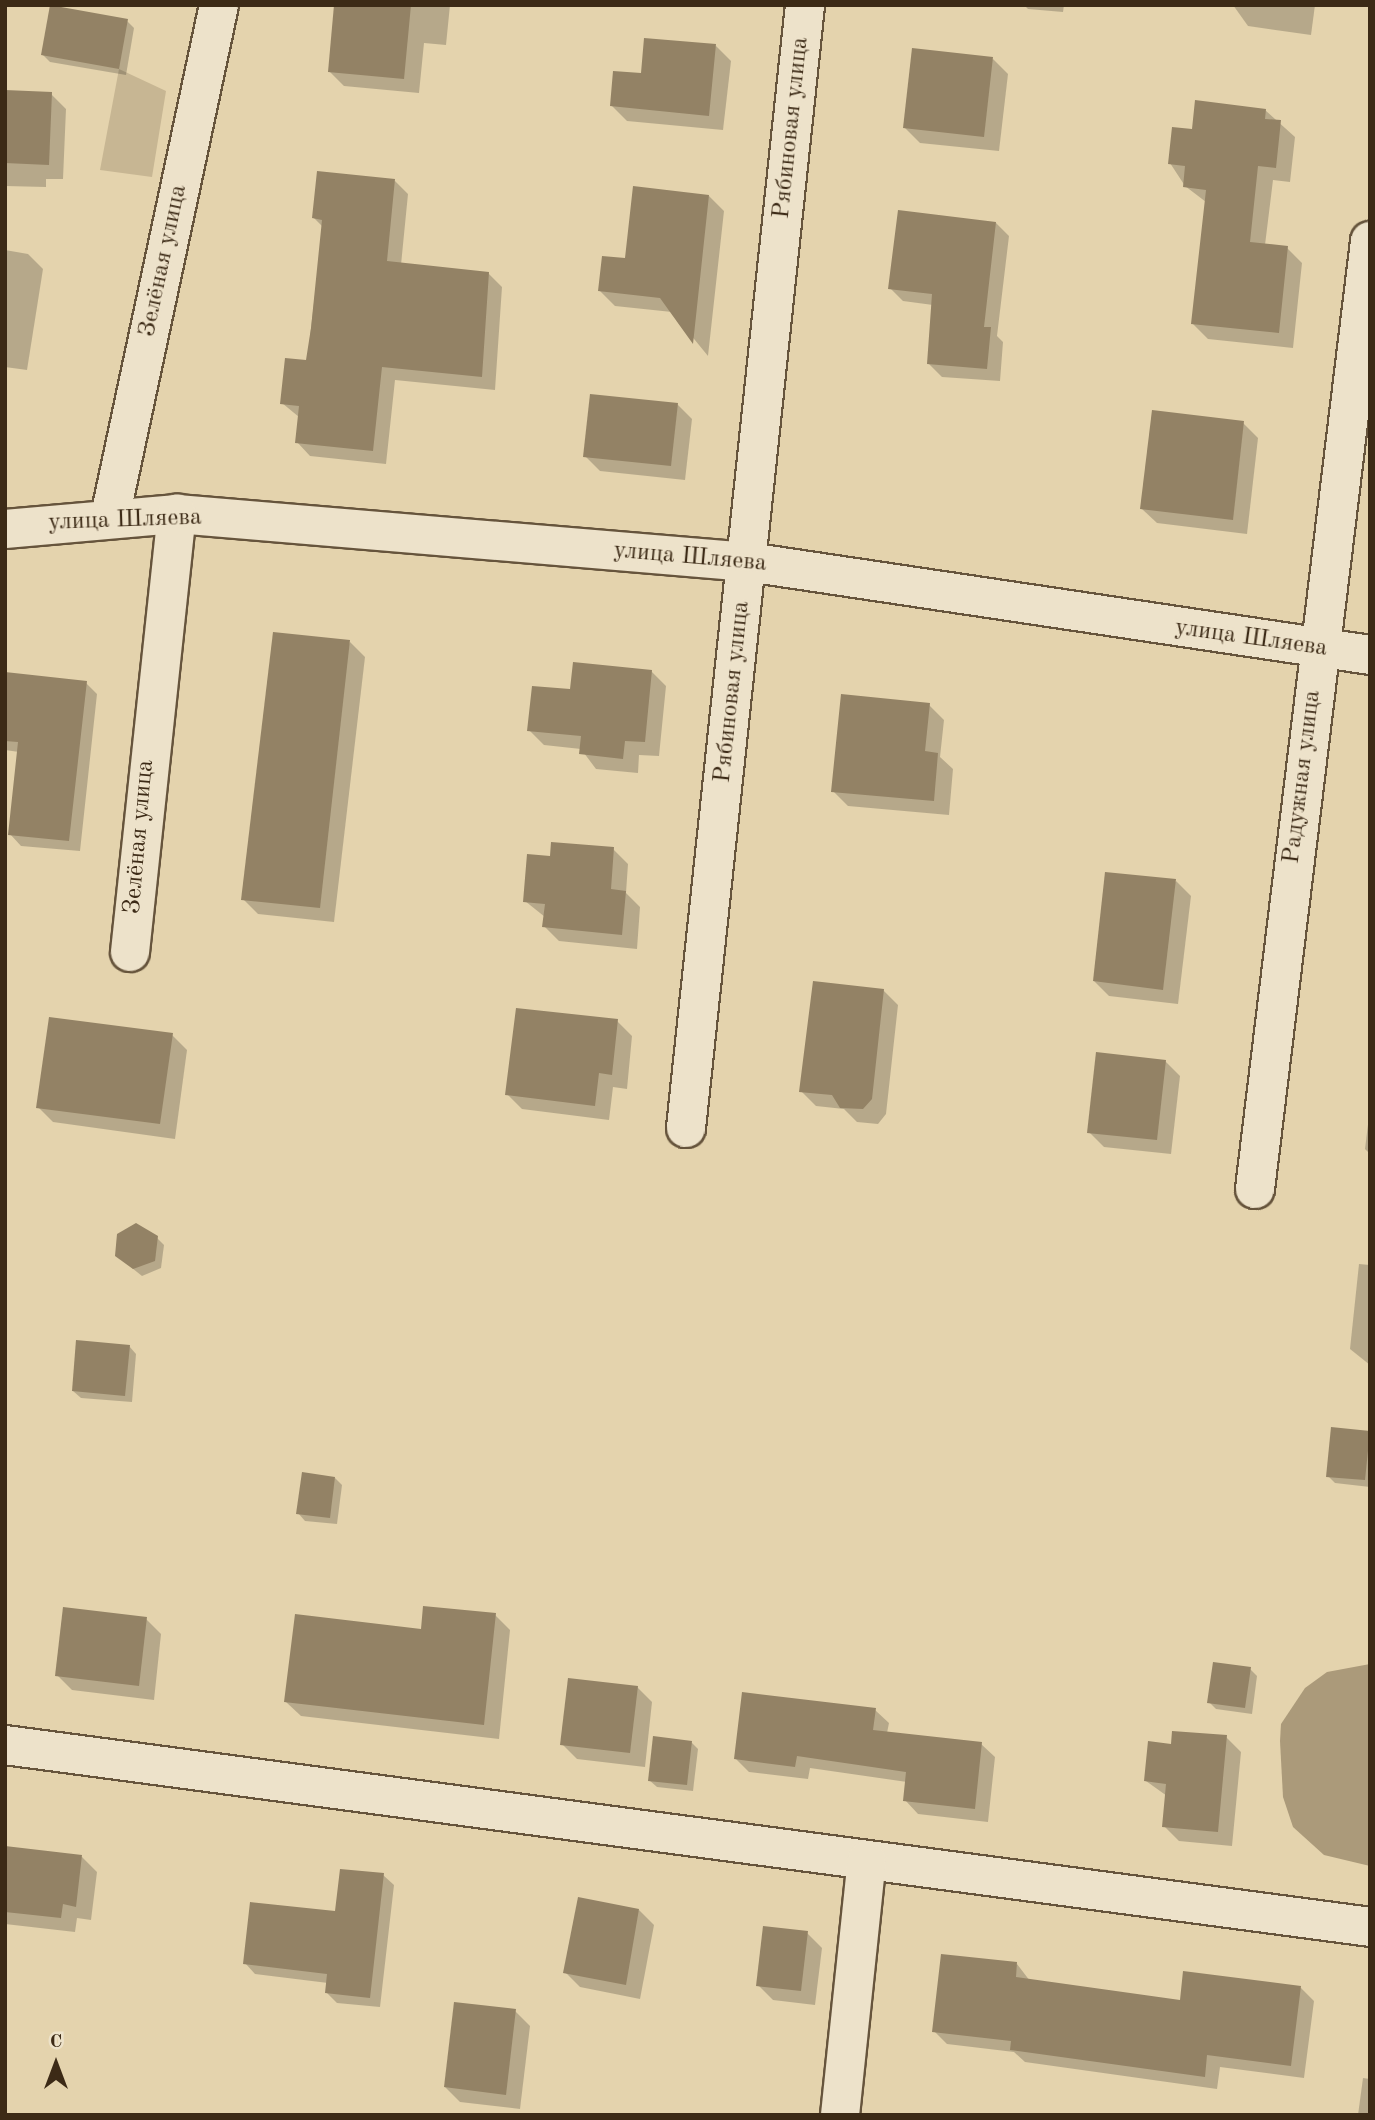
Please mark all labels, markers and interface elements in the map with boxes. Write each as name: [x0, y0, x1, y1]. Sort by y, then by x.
street label: Рябиновая улица: [768, 36, 816, 220]
street label: Зелёная улица: [134, 182, 194, 340]
street label: улица Шляева: [48, 504, 202, 538]
street label: улица Шляева: [612, 537, 768, 579]
street label: Рябиновая улица: [709, 600, 757, 784]
street label: улица Шляева: [1173, 614, 1329, 664]
street label: Радужная улица: [1278, 689, 1328, 865]
street label: Зелёная улица: [119, 759, 161, 915]
north arrow: [21, 2029, 91, 2099]
text: С: [50, 2033, 62, 2052]

